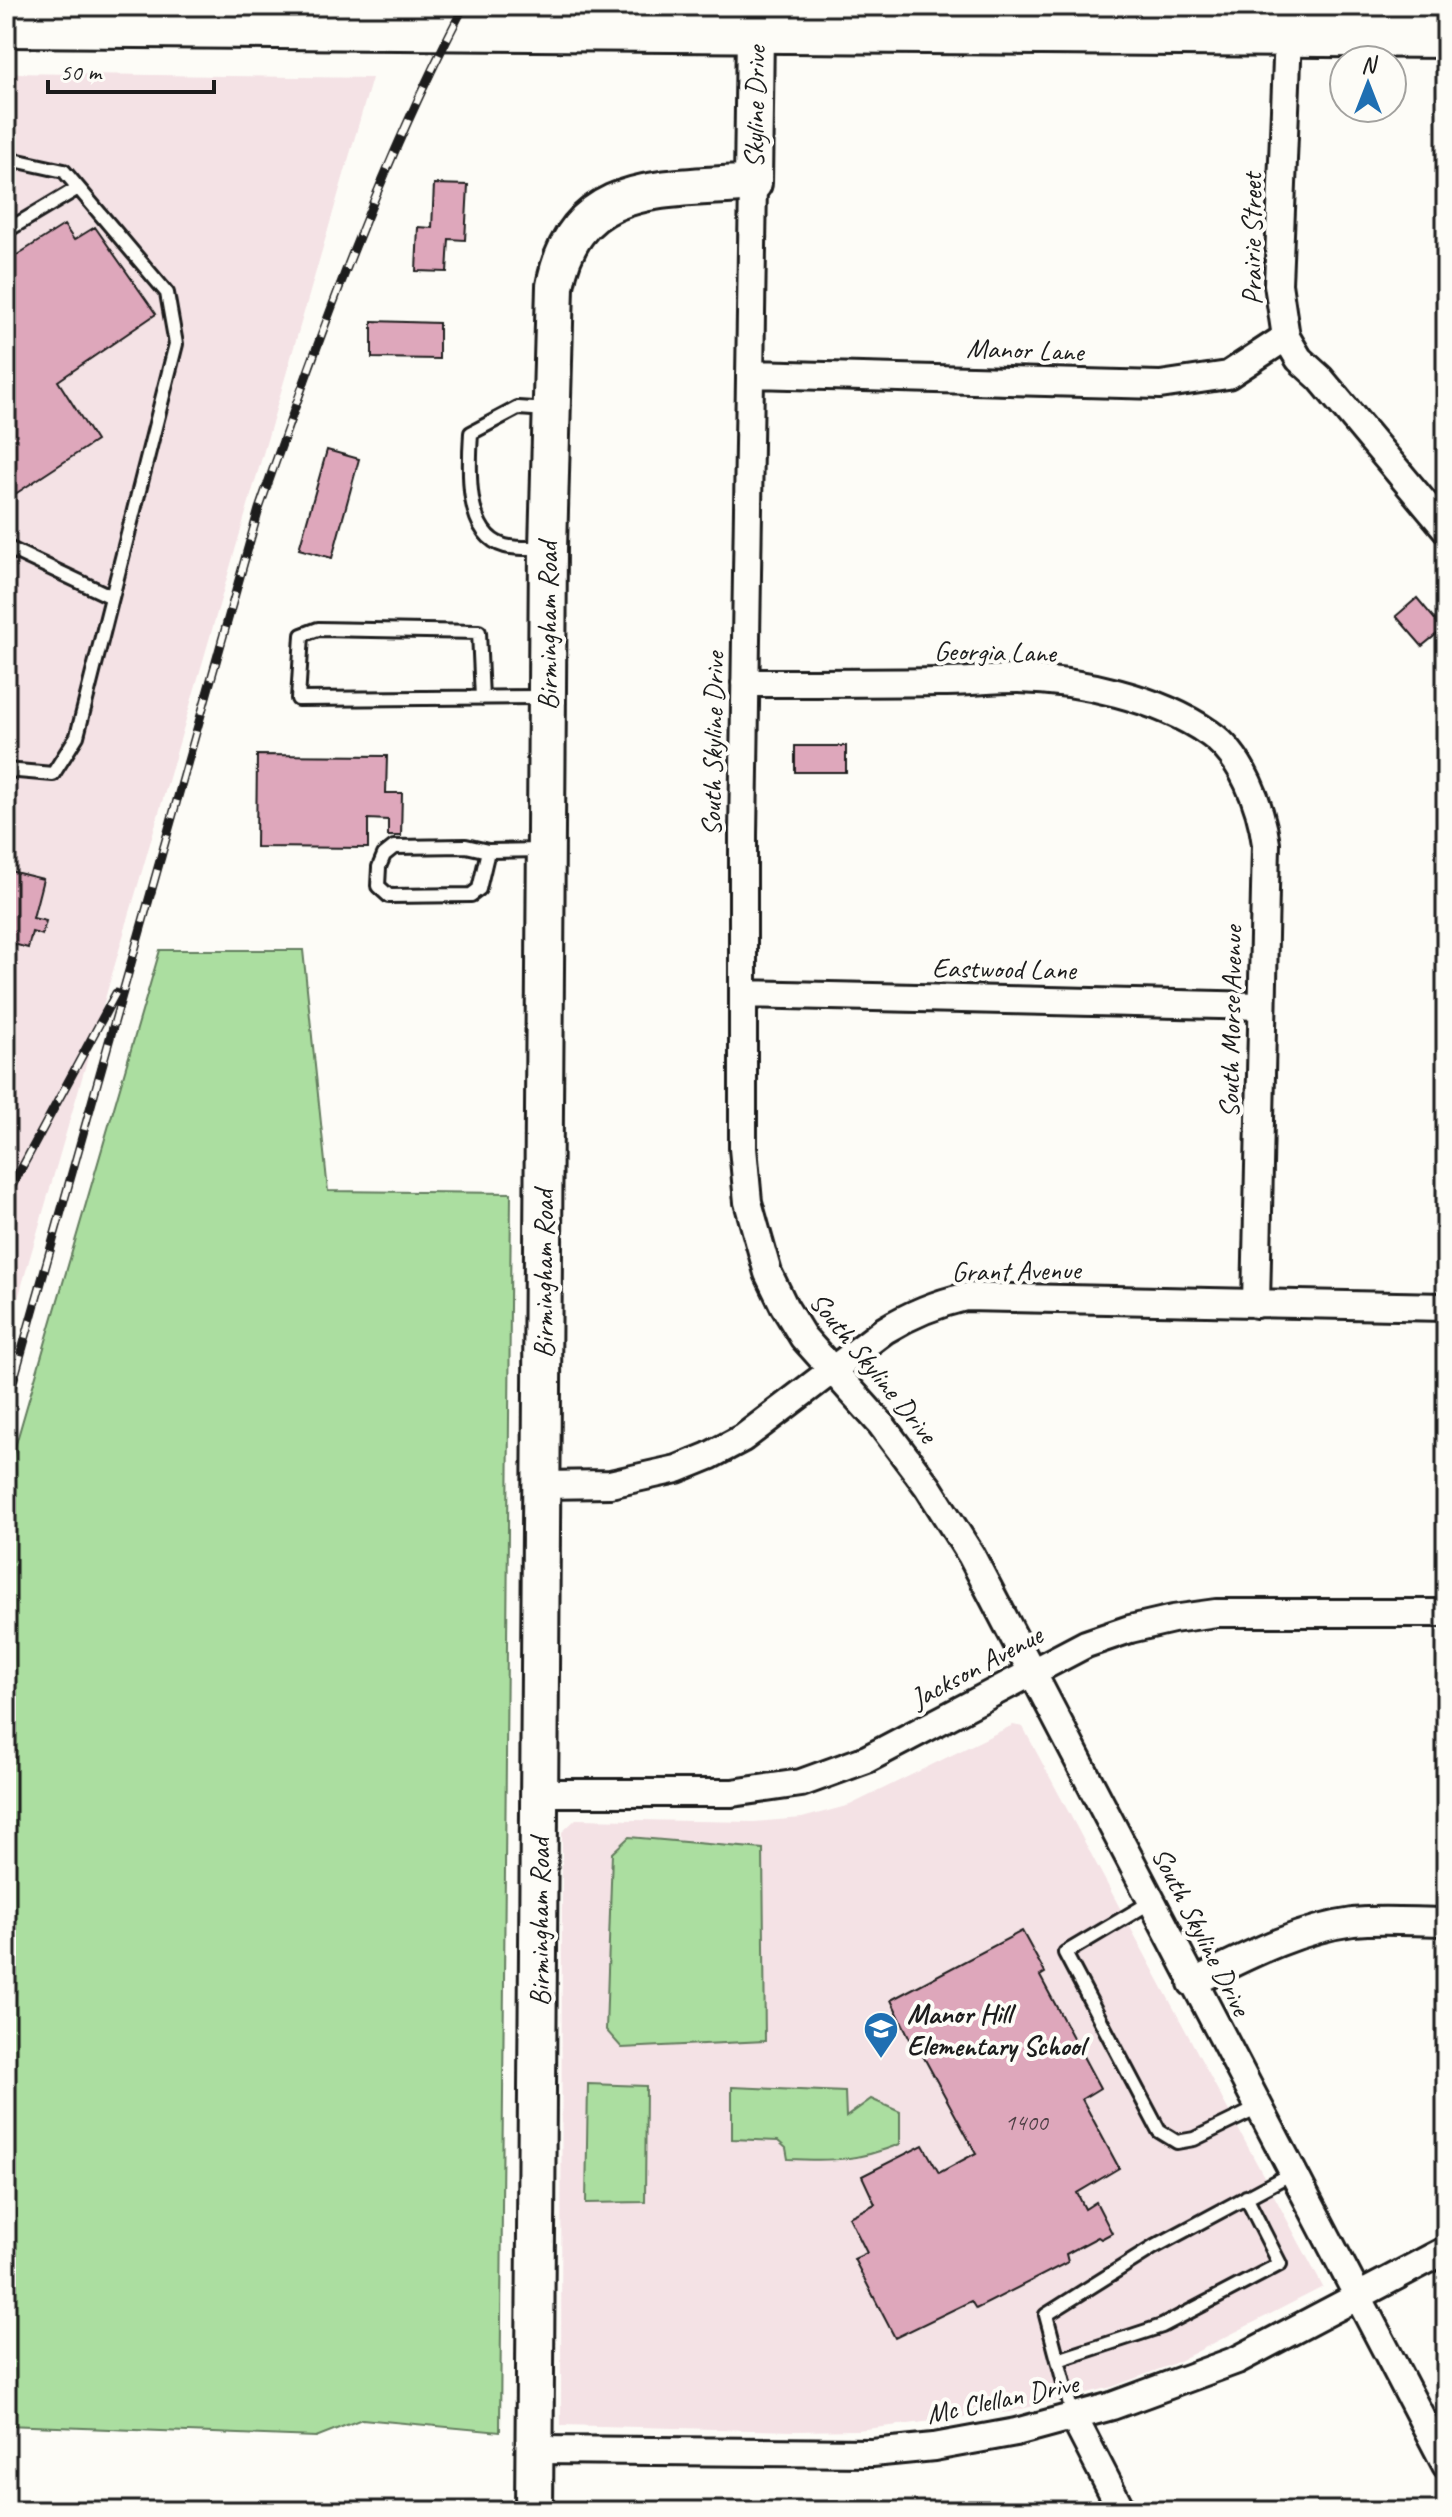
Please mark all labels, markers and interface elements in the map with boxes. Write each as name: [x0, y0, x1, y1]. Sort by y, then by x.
scale bar: [48, 44, 214, 94]
street label: Skyline Drive: [736, 44, 773, 168]
north arrow: [1328, 44, 1408, 124]
text: N: [1361, 51, 1378, 79]
text: 50 m: [60, 57, 103, 87]
street label: Prairie Street: [1234, 170, 1269, 305]
street label: Manor Lane: [966, 330, 1086, 369]
street label: Birmingham Road: [530, 538, 565, 710]
street label: Georgia Lane: [934, 633, 1058, 670]
street label: South Skyline Drive: [693, 650, 732, 836]
street label: South Morse Avenue: [1211, 924, 1250, 1118]
street label: Eastwood Lane: [932, 950, 1078, 987]
street label: Birmingham Road: [526, 1186, 561, 1358]
street label: Grant Avenue: [951, 1252, 1083, 1289]
street label: South Skyline Drive: [802, 1285, 946, 1451]
street label: Jackson Avenue: [903, 1616, 1050, 1717]
street label: Birmingham Road: [522, 1834, 557, 2006]
street label: South Skyline Drive: [1144, 1841, 1260, 2023]
place label: Manor Hill Elementary School: [907, 1996, 1090, 2063]
school or university icon: Manor Hill Elementary School: [862, 2010, 900, 2060]
house number: 1400: [1004, 2107, 1050, 2137]
street label: Mc Clellan Drive: [923, 2365, 1083, 2432]

